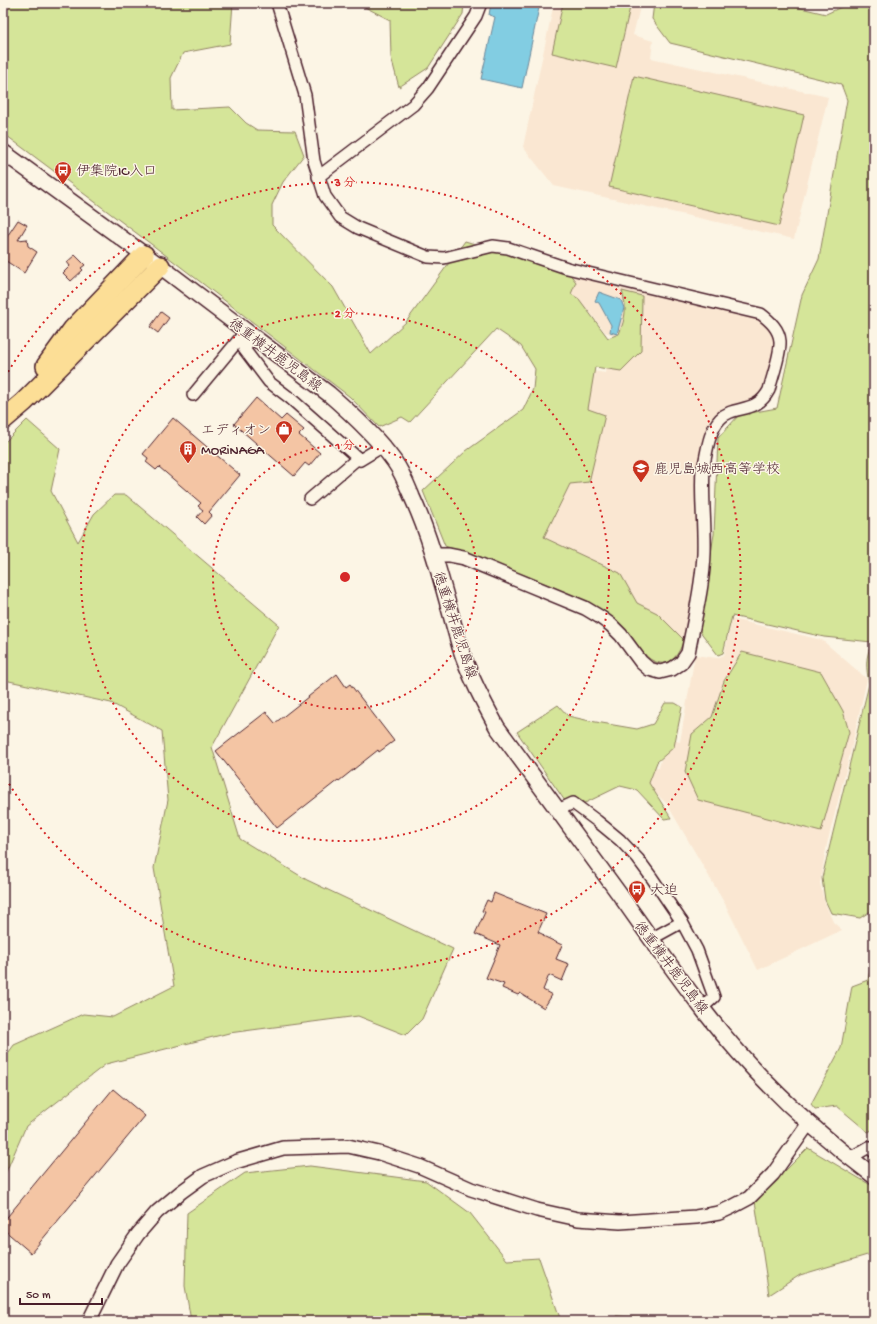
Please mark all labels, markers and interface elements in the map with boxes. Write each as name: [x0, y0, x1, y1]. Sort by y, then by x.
bus stop icon: 伊集院IC入口: [53, 160, 73, 185]
place label: 伊集院IC入口: [76, 164, 157, 181]
text: 3 分: [333, 176, 356, 191]
text: 2 分: [335, 307, 355, 322]
street label: 徳重横井鹿児島線: [225, 316, 324, 396]
shop icon: エディオン: [274, 419, 294, 444]
place label: エディオン: [200, 423, 271, 440]
building icon: MORiNAGA: [178, 439, 198, 464]
text: 1 分: [334, 439, 355, 454]
place label: MORiNAGA: [201, 443, 265, 460]
school or university icon: 鹿児島城西高等学校: [631, 458, 651, 483]
place label: 鹿児島城西高等学校: [654, 462, 780, 479]
centre of rings: [338, 570, 352, 584]
street label: 徳重横井鹿児島線: [428, 570, 479, 682]
bus stop icon: 大迫: [627, 879, 647, 904]
place label: 大迫: [650, 883, 678, 900]
street label: 徳重横井鹿児島線: [630, 919, 710, 1018]
scale bar: [20, 1280, 102, 1306]
text: 50 m: [26, 1289, 51, 1303]

